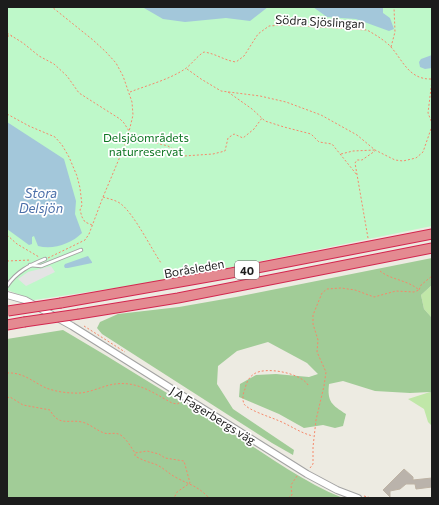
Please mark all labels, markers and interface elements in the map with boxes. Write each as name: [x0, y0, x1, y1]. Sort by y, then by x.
street label: Södra Sjöslingan: [275, 12, 365, 30]
park label: Delsjöområdets naturreservat: [103, 130, 189, 158]
water label: Stora Delsjön: [19, 185, 63, 216]
street label: Boråsleden: [163, 256, 225, 280]
road number: 40: [235, 261, 259, 279]
street label: J A Fagerbergs väg: [167, 383, 259, 448]

